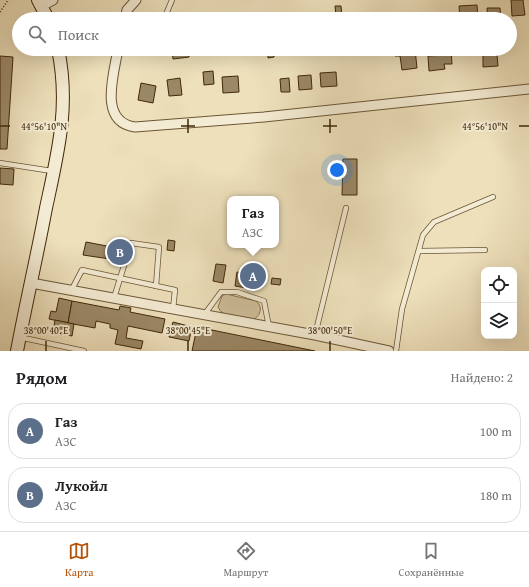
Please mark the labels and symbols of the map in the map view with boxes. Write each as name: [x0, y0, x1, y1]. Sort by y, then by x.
text: 44°56'10"N: [21, 119, 67, 134]
text: 44°56'10"N: [462, 119, 508, 134]
your location: [327, 160, 347, 180]
pin: B: [107, 237, 133, 267]
pin: A: [240, 261, 266, 291]
text: 38°00'40"E: [24, 323, 68, 338]
text: 38°00'45"E: [166, 323, 210, 338]
text: 38°00'50"E: [308, 323, 352, 338]

